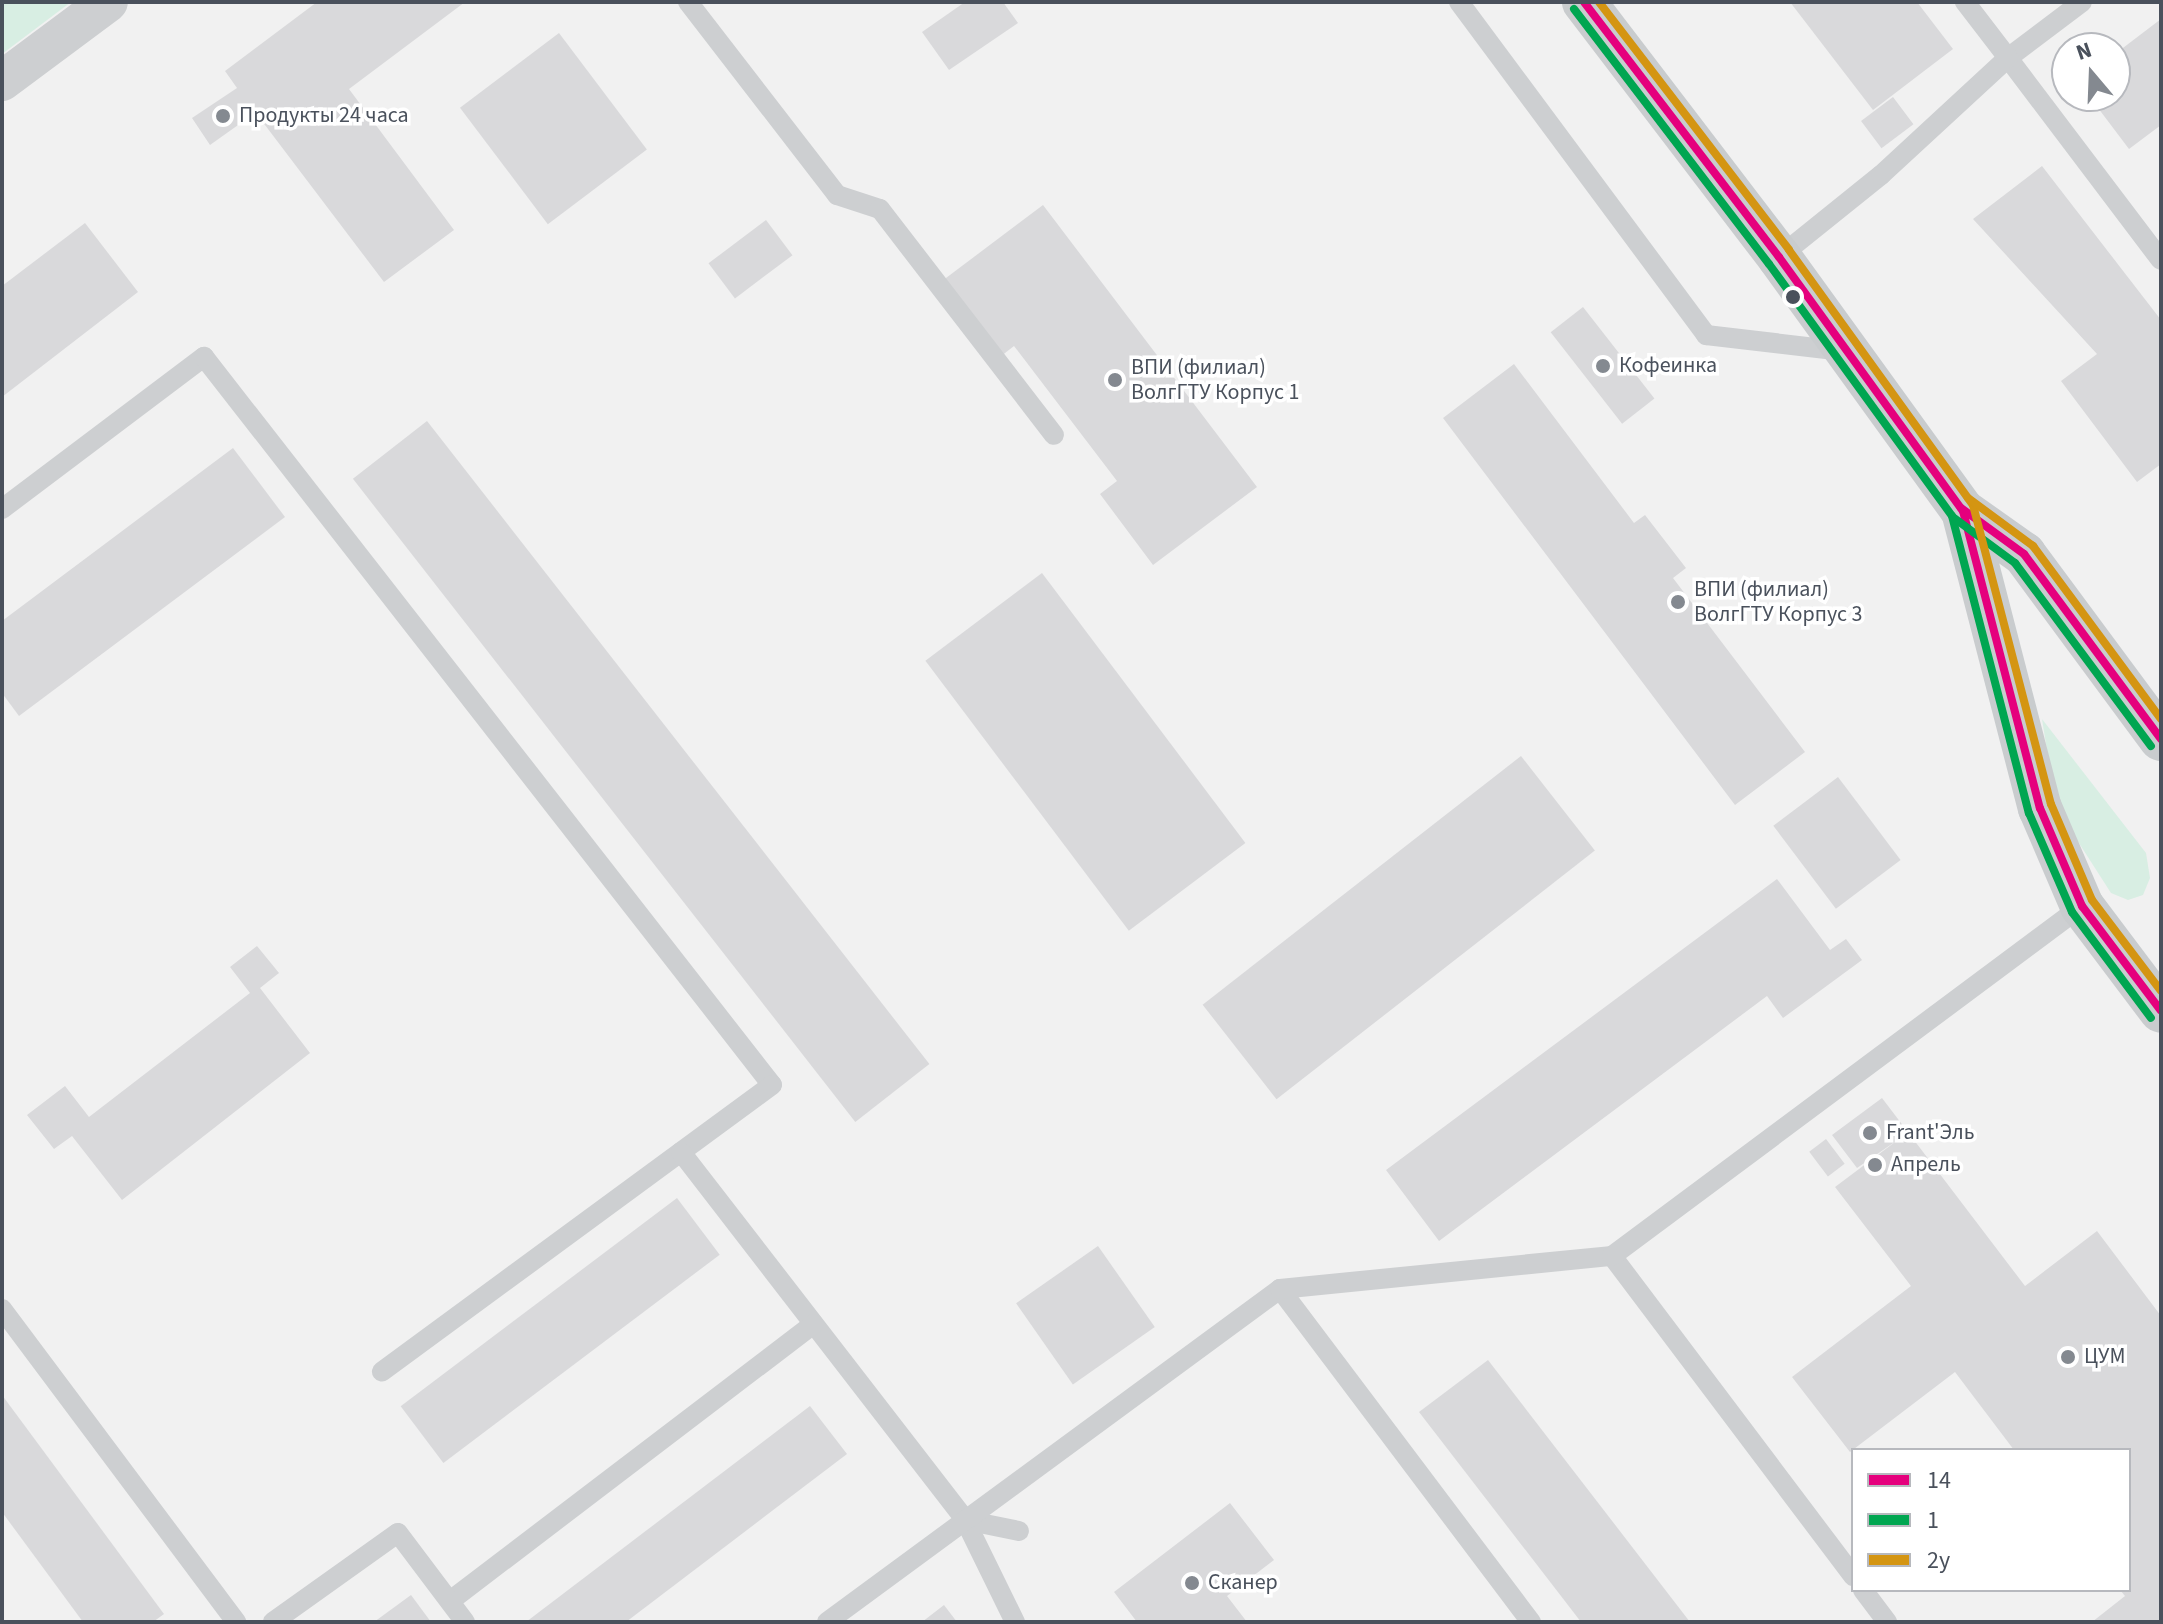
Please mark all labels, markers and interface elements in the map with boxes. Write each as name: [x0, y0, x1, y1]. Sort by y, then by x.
north arrow: [2051, 32, 2131, 112]
text: N: [2072, 34, 2096, 69]
place label: Продукты 24 часа: [239, 103, 409, 129]
marker: Продукты 24 часа: [214, 107, 232, 125]
unlabelled marker: [1785, 289, 1801, 305]
place label: Кофеинка: [1619, 353, 1717, 379]
place label: ВПИ (филиал) ВолгГТУ Корпус 1: [1131, 354, 1299, 406]
marker: Кофеинка: [1594, 357, 1612, 375]
marker: ВПИ (филиал) ВолгГТУ Корпус 1: [1106, 371, 1124, 389]
place label: ВПИ (филиал) ВолгГТУ Корпус 3: [1694, 576, 1862, 628]
marker: ВПИ (филиал) ВолгГТУ Корпус 3: [1669, 593, 1687, 611]
place label: Frant'Эль: [1886, 1120, 1974, 1146]
marker: Frant'Эль: [1861, 1124, 1879, 1142]
place label: Апрель: [1891, 1152, 1961, 1178]
marker: Апрель: [1866, 1156, 1884, 1174]
place label: ЦУМ: [2084, 1344, 2125, 1370]
marker: ЦУМ: [2059, 1348, 2077, 1366]
legend: [1851, 1448, 2131, 1592]
text: 14: [1927, 1463, 1951, 1498]
text: 1: [1927, 1503, 1939, 1538]
text: 2у: [1927, 1543, 1950, 1578]
place label: Сканер: [1208, 1570, 1278, 1596]
marker: Сканер: [1183, 1574, 1201, 1592]

